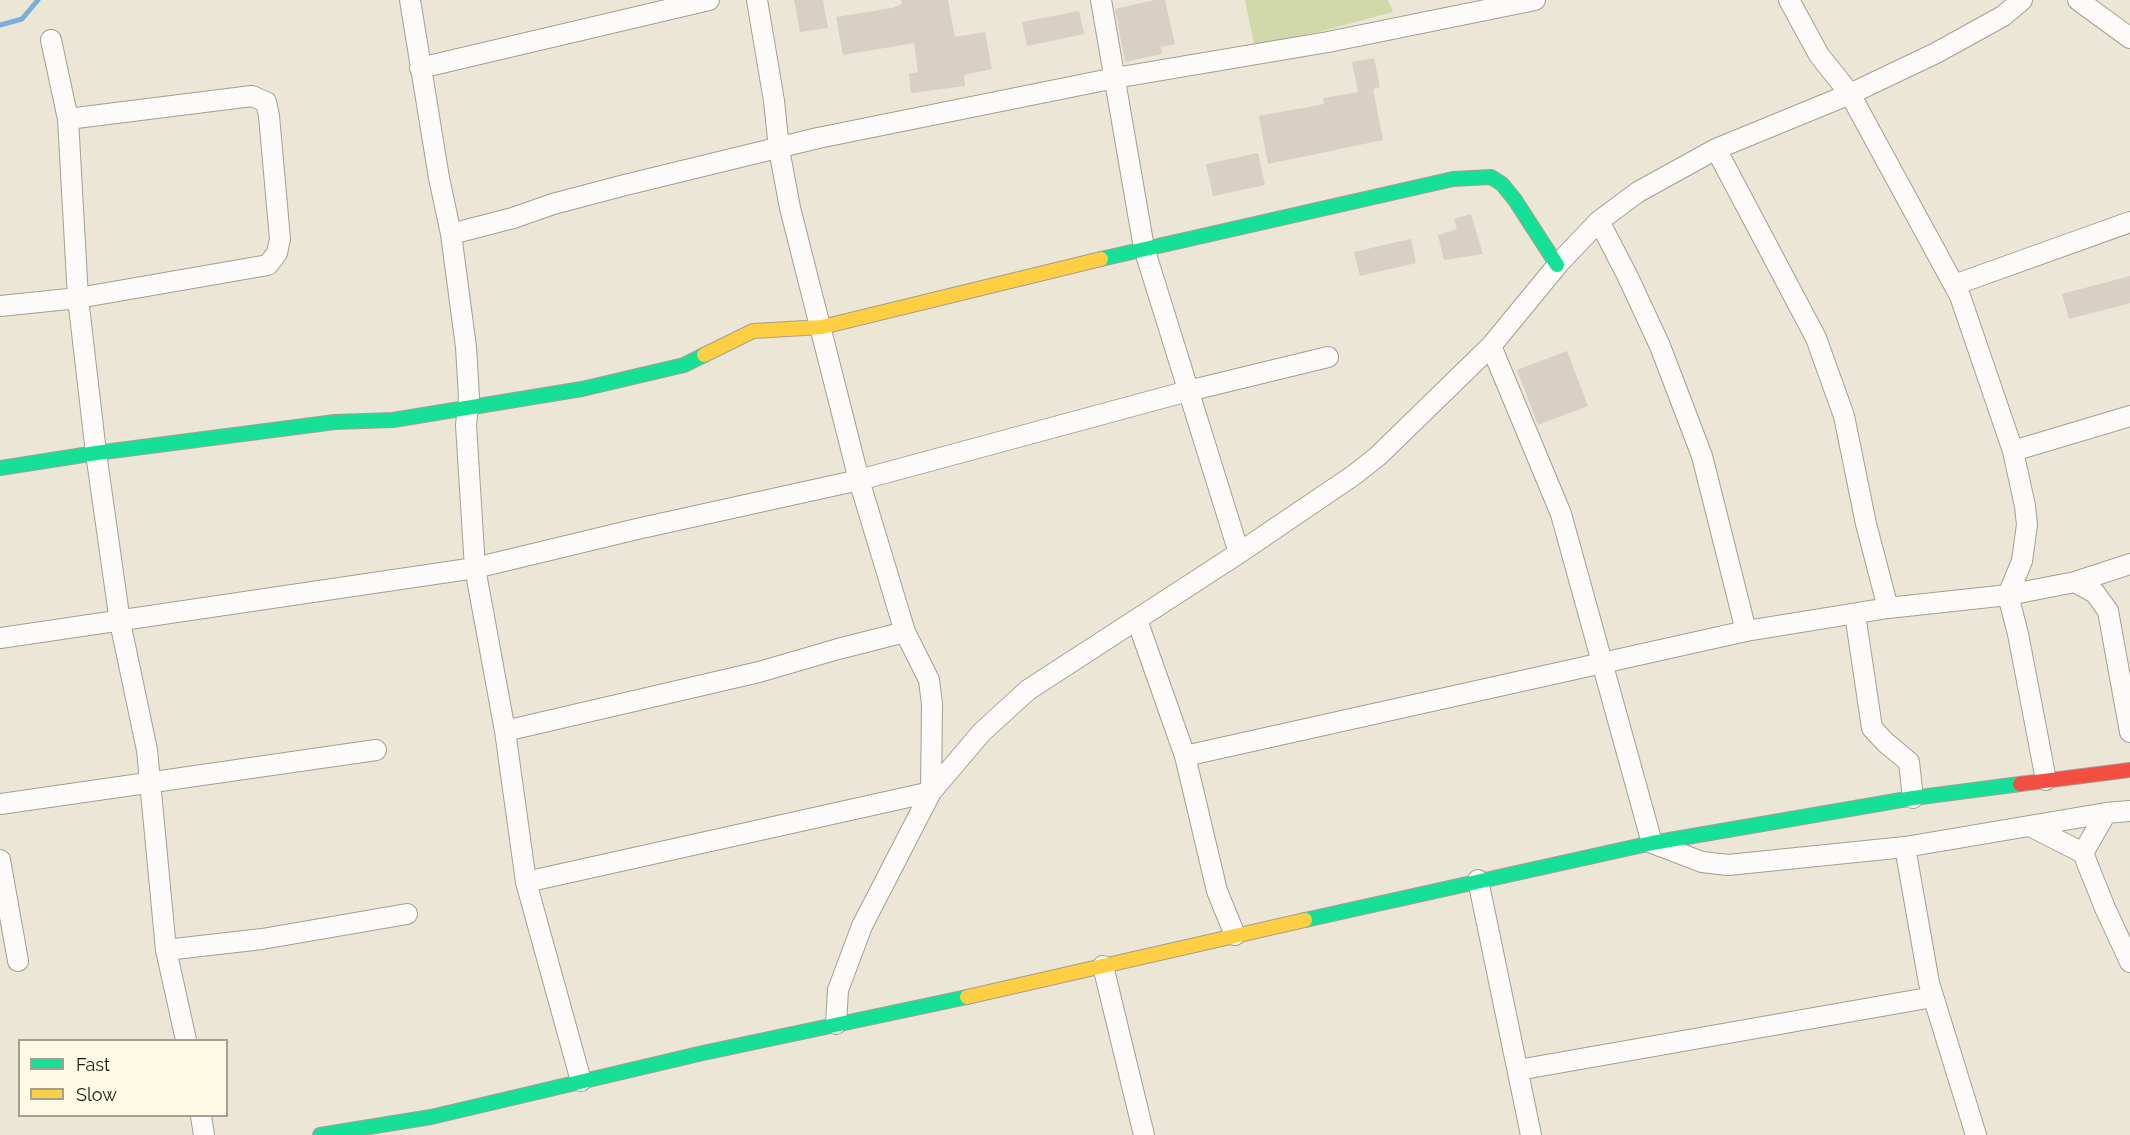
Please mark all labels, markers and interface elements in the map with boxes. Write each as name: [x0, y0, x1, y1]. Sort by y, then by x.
legend: [18, 1039, 228, 1117]
text: Fast: [76, 1054, 110, 1075]
text: Slow: [76, 1084, 117, 1105]

